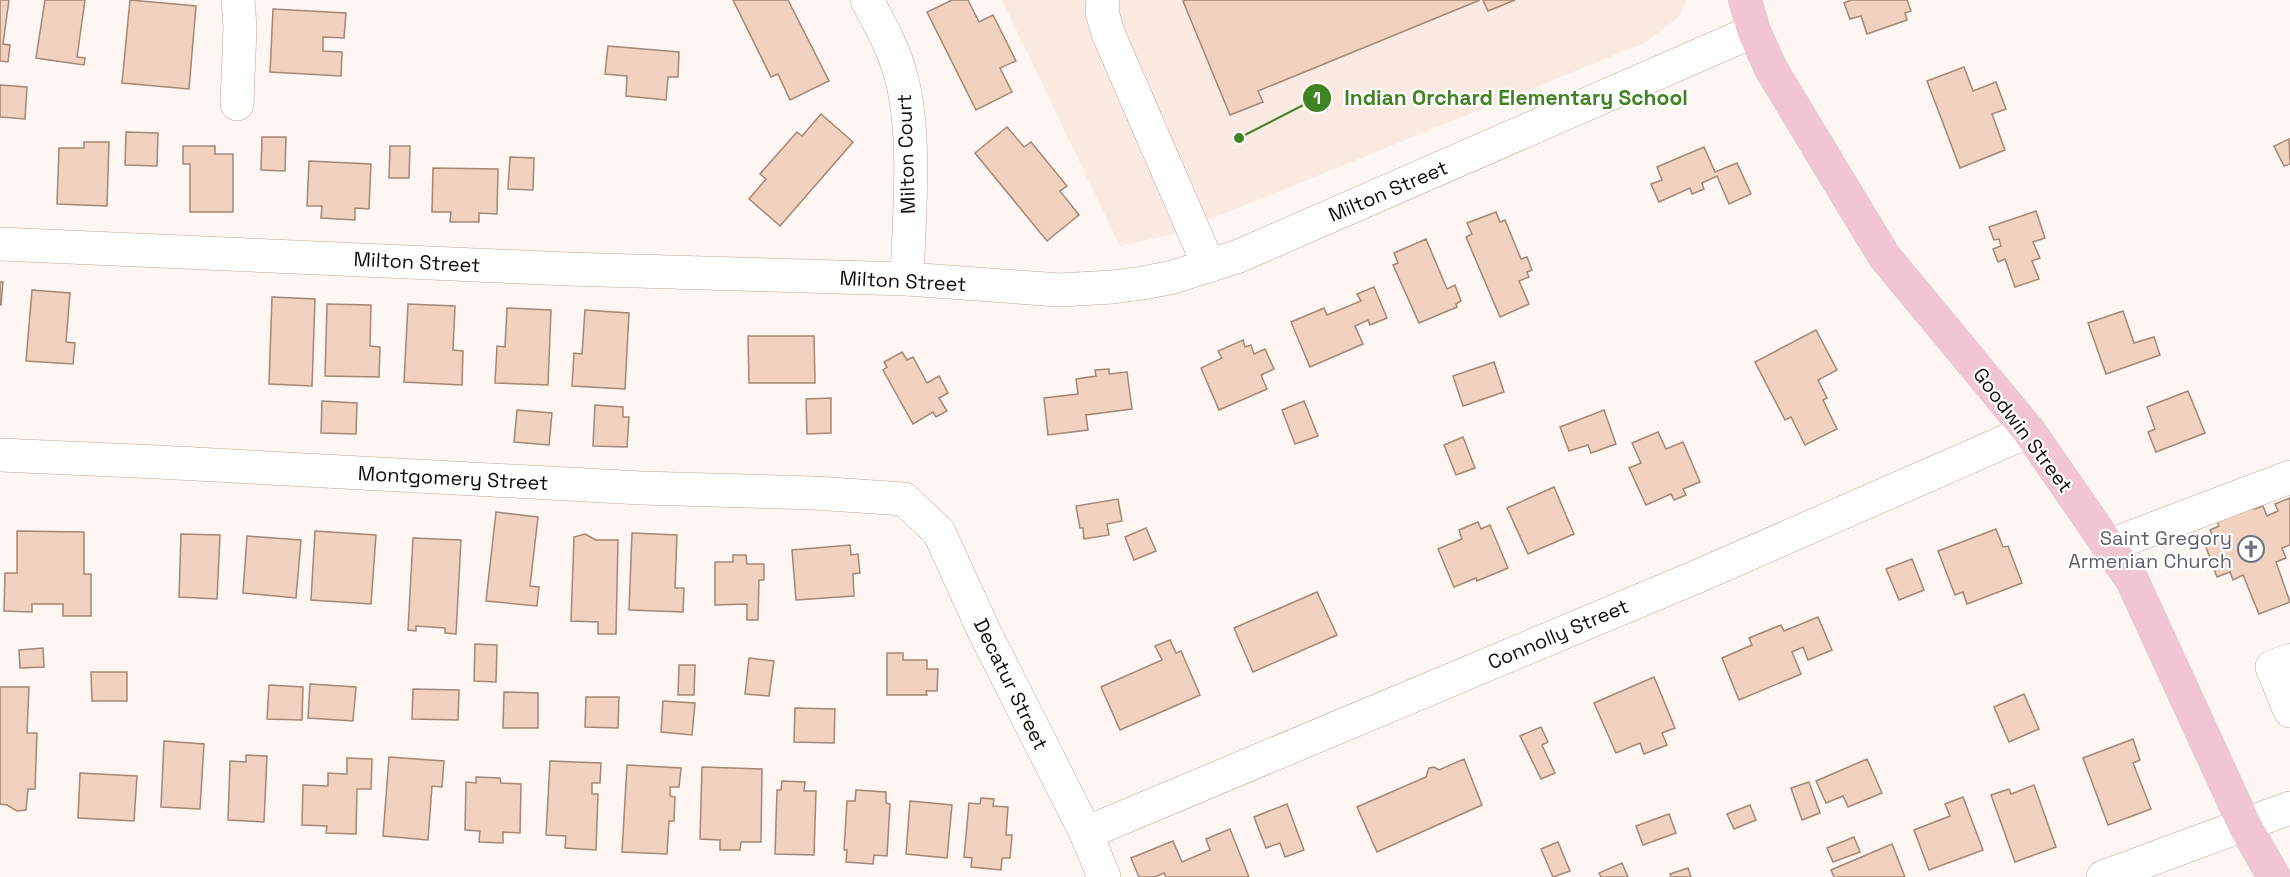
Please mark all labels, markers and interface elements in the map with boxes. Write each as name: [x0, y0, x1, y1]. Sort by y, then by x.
callout: Indian Orchard Elementary School: [1302, 78, 1700, 117]
text: Indian Orchard Elementary School: [1344, 84, 1688, 111]
text: 1: [1313, 86, 1321, 109]
street label: Milton Court: [891, 94, 921, 214]
street label: Milton Street: [1325, 154, 1451, 228]
street label: Milton Street: [353, 246, 481, 278]
street label: Milton Street: [839, 265, 967, 297]
street label: Goodwin Street: [1967, 362, 2079, 498]
street label: Montgomery Street: [357, 460, 549, 496]
place label: Saint Gregory Armenian Church: [2068, 525, 2232, 574]
church icon: Saint Gregory Armenian Church: [2236, 534, 2266, 564]
street label: Connolly Street: [1484, 593, 1632, 675]
street label: Decatur Street: [968, 614, 1054, 754]

